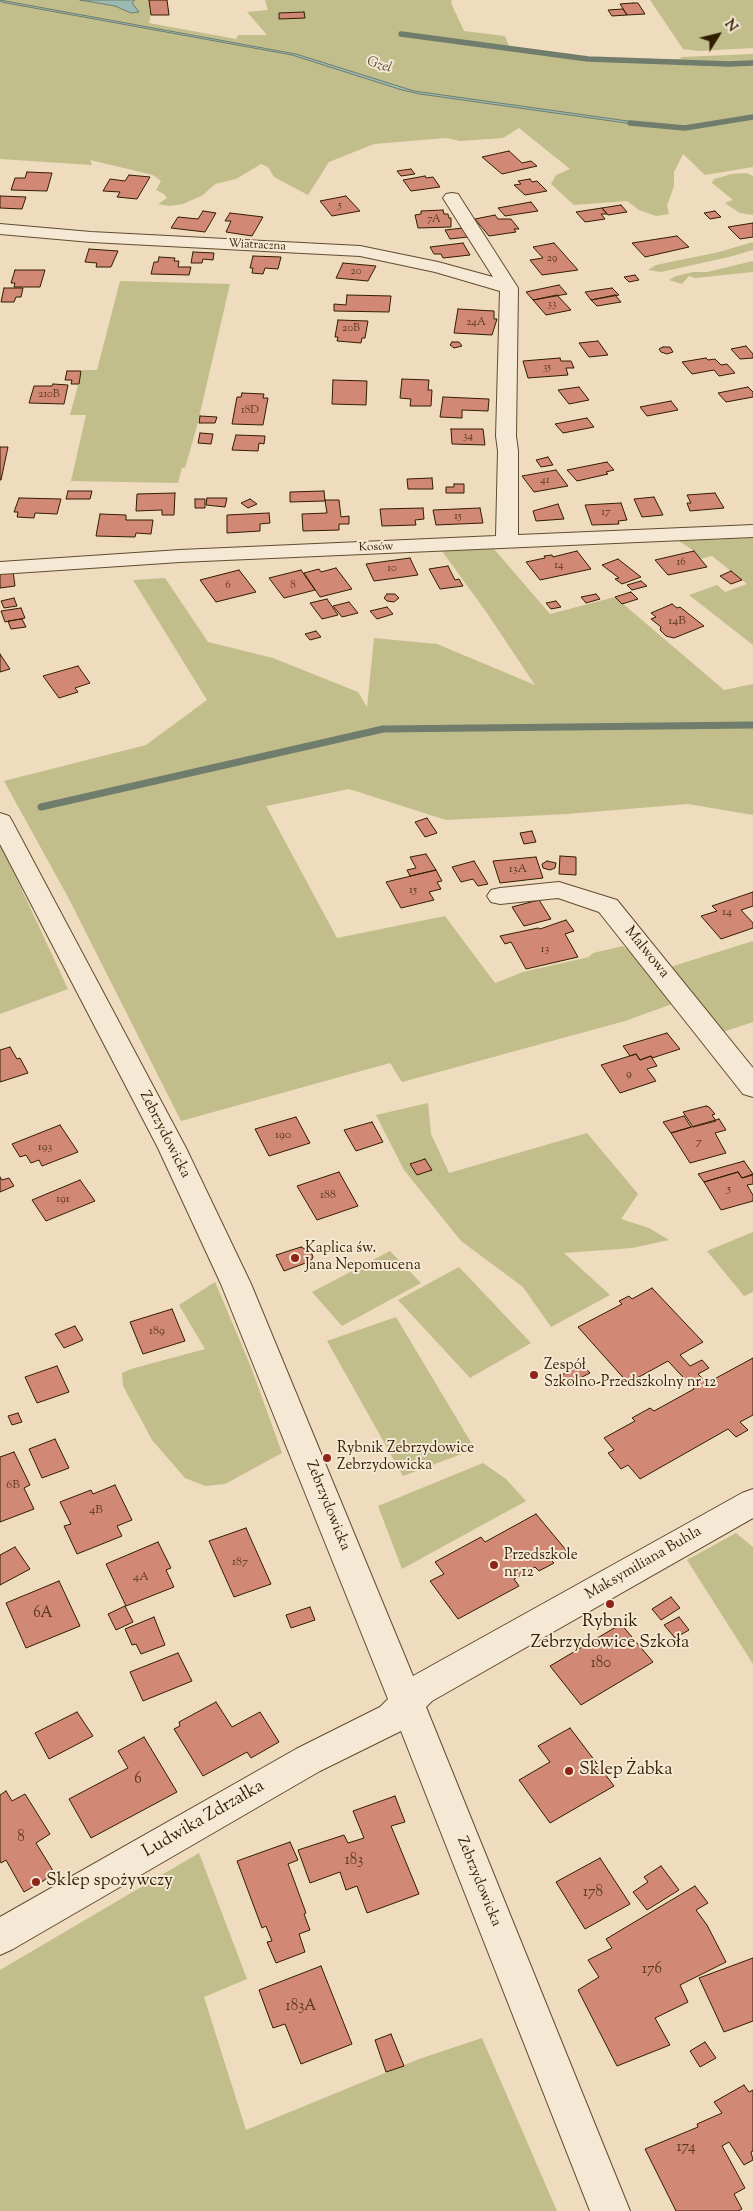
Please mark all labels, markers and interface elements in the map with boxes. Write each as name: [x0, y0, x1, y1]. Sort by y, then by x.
north arrow: [693, 10, 743, 60]
text: N: [719, 16, 742, 37]
water label: Gzel: [365, 54, 393, 78]
house number: 5: [338, 199, 342, 213]
house number: 7A: [427, 213, 441, 227]
street label: Wiatraczna: [228, 237, 286, 255]
house number: 29: [547, 252, 557, 266]
house number: 20: [351, 265, 361, 279]
house number: 33: [548, 298, 556, 312]
house number: 24A: [466, 316, 486, 330]
house number: 20B: [342, 322, 360, 336]
house number: 35: [543, 361, 551, 375]
house number: 210B: [38, 388, 60, 402]
house number: 18D: [241, 404, 259, 418]
house number: 34: [463, 430, 473, 444]
house number: 41: [540, 474, 550, 488]
house number: 17: [601, 506, 611, 520]
house number: 15: [454, 510, 462, 524]
street label: Kosów: [358, 540, 394, 556]
house number: 16: [676, 556, 686, 570]
house number: 14: [554, 559, 564, 573]
house number: 10: [387, 562, 397, 576]
house number: 6: [225, 579, 231, 593]
house number: 8: [290, 579, 296, 593]
house number: 14B: [668, 615, 686, 629]
house number: 13A: [509, 863, 527, 877]
house number: 15: [409, 884, 417, 898]
house number: 14: [722, 906, 732, 920]
street label: Malwowa: [620, 923, 672, 983]
house number: 13: [541, 943, 549, 957]
house number: 9: [626, 1068, 632, 1082]
street label: Zebrzydowicka: [134, 1088, 194, 1182]
house number: 190: [275, 1129, 291, 1143]
house number: 7: [696, 1136, 702, 1150]
house number: 193: [38, 1141, 52, 1155]
house number: 5: [727, 1183, 731, 1197]
house number: 188: [320, 1189, 336, 1203]
house number: 191: [56, 1193, 70, 1207]
place label: Kaplica św. Jana Nepomucena: [305, 1240, 421, 1275]
marker: Kaplica św. Jana Nepomucena: [289, 1252, 301, 1264]
house number: 189: [149, 1325, 165, 1339]
place label: Zespół Szkolno-Przedszkolny nr 12: [544, 1357, 716, 1392]
marker: Zespół Szkolno-Przedszkolny nr 12: [528, 1369, 540, 1381]
place label: Rybnik Zebrzydowice Zebrzydowicka: [337, 1440, 474, 1475]
marker: Rybnik Zebrzydowice Zebrzydowicka: [321, 1452, 333, 1464]
street label: Zebrzydowicka: [301, 1458, 353, 1554]
house number: 6B: [6, 1479, 20, 1493]
house number: 4B: [89, 1504, 103, 1518]
street label: Maksymiliana Buhla: [583, 1523, 705, 1605]
place label: Przedszkole nr 12: [504, 1547, 578, 1582]
house number: 187: [232, 1556, 248, 1570]
marker: Przedszkole nr 12: [488, 1559, 500, 1571]
house number: 4A: [133, 1571, 149, 1585]
marker: Rybnik Zebrzydowice Szkoła: [604, 1598, 616, 1610]
house number: 6A: [33, 1605, 53, 1623]
place label: Rybnik Zebrzydowice Szkoła: [531, 1612, 689, 1655]
house number: 180: [591, 1655, 611, 1673]
place label: Sklep Żabka: [579, 1760, 673, 1782]
marker: Sklep Żabka: [563, 1765, 575, 1777]
house number: 6: [134, 1771, 142, 1789]
street label: Ludwika Zdrzałka: [139, 1776, 269, 1864]
house number: 8: [17, 1829, 25, 1847]
street label: Zebrzydowicka: [452, 1834, 504, 1930]
house number: 183: [345, 1852, 363, 1870]
place label: Sklep spożywczy: [46, 1871, 173, 1893]
marker: Sklep spożywczy: [30, 1876, 42, 1888]
house number: 178: [583, 1884, 603, 1902]
house number: 176: [642, 1961, 662, 1979]
house number: 183A: [286, 1998, 316, 2016]
house number: 174: [676, 2139, 696, 2157]

